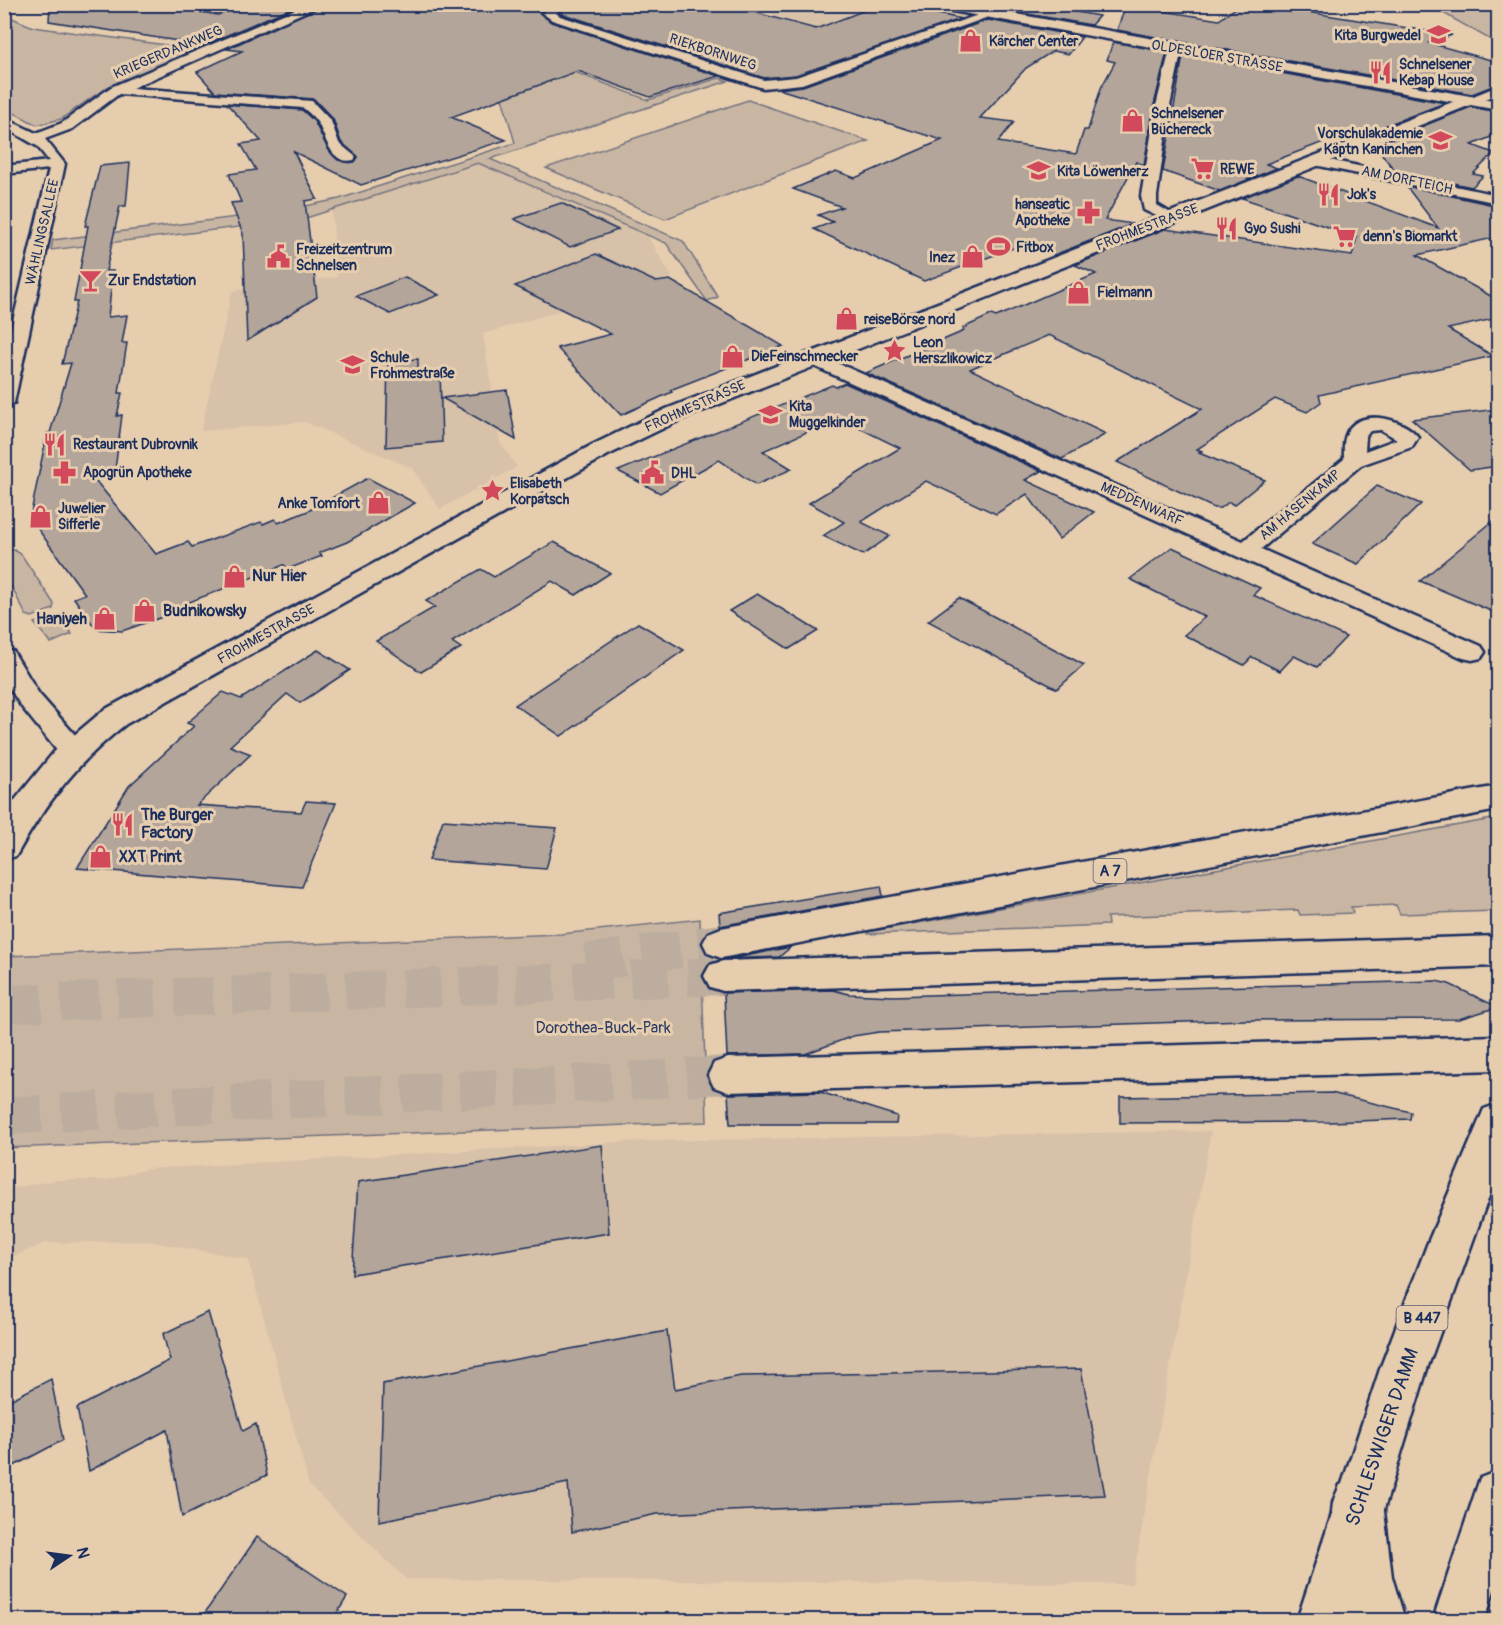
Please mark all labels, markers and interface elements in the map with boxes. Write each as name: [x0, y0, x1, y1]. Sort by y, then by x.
street label: KRIEGERDANKWEG: [111, 21, 225, 83]
school or university icon: Kita Burgwedel: [1426, 22, 1452, 48]
place label: Kita Burgwedel: [1334, 27, 1421, 44]
shop icon: Kärcher Center: [958, 28, 984, 54]
street label: RIEKBORNWEG: [667, 30, 759, 74]
place label: Kärcher Center: [989, 33, 1079, 50]
street label: OLDESLOER STRASSE: [1150, 36, 1284, 76]
place label: Schnelsener Kebap House: [1399, 56, 1475, 89]
restaurant icon: Schnelsener Kebap House: [1368, 59, 1394, 85]
place label: Schnelsener Büchereck: [1151, 105, 1225, 138]
shop icon: Schnelsener Büchereck: [1120, 108, 1146, 134]
place label: Vorschulakademie Käptn Kaninchen: [1317, 125, 1424, 158]
school or university icon: Vorschulakademie Käptn Kaninchen: [1428, 128, 1454, 154]
supermarket icon: REWE: [1189, 156, 1215, 182]
school or university icon: Kita Löwenherz: [1026, 158, 1052, 184]
place label: REWE: [1220, 161, 1255, 178]
street label: AM DORFTEICH: [1360, 162, 1454, 198]
place label: Kita Löwenherz: [1057, 163, 1149, 180]
street label: WÄHLINGSALLEE: [22, 177, 62, 287]
restaurant icon: Jok's: [1316, 181, 1342, 207]
place label: Jok's: [1347, 186, 1377, 203]
place label: hanseatic Apotheke: [1015, 196, 1071, 229]
pharmacy icon: hanseatic Apotheke: [1075, 199, 1101, 225]
street label: FROHMESTRASSE: [1093, 200, 1201, 254]
restaurant icon: Gyo Sushi: [1213, 215, 1239, 241]
place label: Gyo Sushi: [1244, 220, 1301, 237]
supermarket icon: denn's Biomarkt: [1332, 223, 1358, 249]
place label: denn's Biomarkt: [1363, 228, 1458, 245]
sports icon: Fitbox: [985, 234, 1011, 260]
place label: Fitbox: [1016, 239, 1054, 256]
place label: Freizeitzentrum Schnelsen: [296, 241, 393, 274]
public building icon: Freizeitzentrum Schnelsen: [265, 244, 291, 270]
shop icon: Inez: [960, 244, 986, 270]
place label: Inez: [929, 249, 956, 266]
bar icon: Zur Endstation: [77, 267, 103, 293]
place label: Zur Endstation: [108, 272, 196, 289]
shop icon: Fielmann: [1066, 279, 1092, 305]
place label: Fielmann: [1097, 284, 1153, 301]
shop icon: reiseBörse nord: [833, 306, 859, 332]
place label: reiseBörse nord: [864, 311, 955, 328]
place label: Leon Herszlikowicz: [913, 334, 993, 367]
place icon: Leon Herszlikowicz: [882, 337, 908, 363]
shop icon: DieFeinschmecker: [720, 343, 746, 369]
place label: DieFeinschmecker: [751, 348, 859, 365]
place label: Schule Frohmestraße: [370, 349, 456, 382]
school or university icon: Schule Frohmestraße: [339, 352, 365, 378]
street label: FROHMESTRASSE: [642, 376, 748, 436]
place label: Kita Muggelkinder: [789, 398, 866, 431]
school or university icon: Kita Muggelkinder: [758, 401, 784, 427]
restaurant icon: Restaurant Dubrovnik: [42, 431, 68, 457]
place label: Restaurant Dubrovnik: [73, 436, 198, 453]
pharmacy icon: Apogrün Apotheke: [52, 459, 78, 485]
public building icon: DHL: [640, 460, 666, 486]
place label: Apogrün Apotheke: [83, 464, 193, 481]
place label: DHL: [671, 465, 697, 482]
street label: AM HASENKAMP: [1256, 466, 1344, 544]
place label: Elisabeth Korpatsch: [510, 475, 570, 508]
place icon: Elisabeth Korpatsch: [479, 478, 505, 504]
street label: MEDDENWARF: [1098, 478, 1186, 530]
shop icon: Anke Tomfort: [365, 490, 391, 516]
place label: Anke Tomfort: [278, 495, 360, 512]
place label: Juwelier Sifferle: [58, 500, 107, 533]
shop icon: Juwelier Sifferle: [27, 503, 53, 529]
shop icon: Nur Hier: [221, 563, 247, 589]
place label: Nur Hier: [252, 566, 307, 586]
shop icon: Budnikowsky: [132, 598, 158, 624]
street label: FROHMESTRASSE: [214, 600, 318, 668]
place label: Budnikowsky: [163, 601, 247, 621]
shop icon: Haniyeh: [92, 606, 118, 632]
place label: Haniyeh: [36, 609, 87, 629]
place label: The Burger Factory: [140, 805, 213, 843]
restaurant icon: The Burger Factory: [110, 811, 136, 837]
shop icon: XXT Print: [88, 844, 114, 870]
place label: XXT Print: [119, 847, 182, 867]
road number: A 7: [1094, 859, 1126, 883]
park label: Dorothea-Buck-Park: [535, 1018, 671, 1038]
road number: B 447: [1396, 1306, 1448, 1330]
street label: SCHLESWIGER DAMM: [1340, 1345, 1424, 1529]
north arrow: [39, 1526, 99, 1586]
text: N: [72, 1545, 94, 1561]

